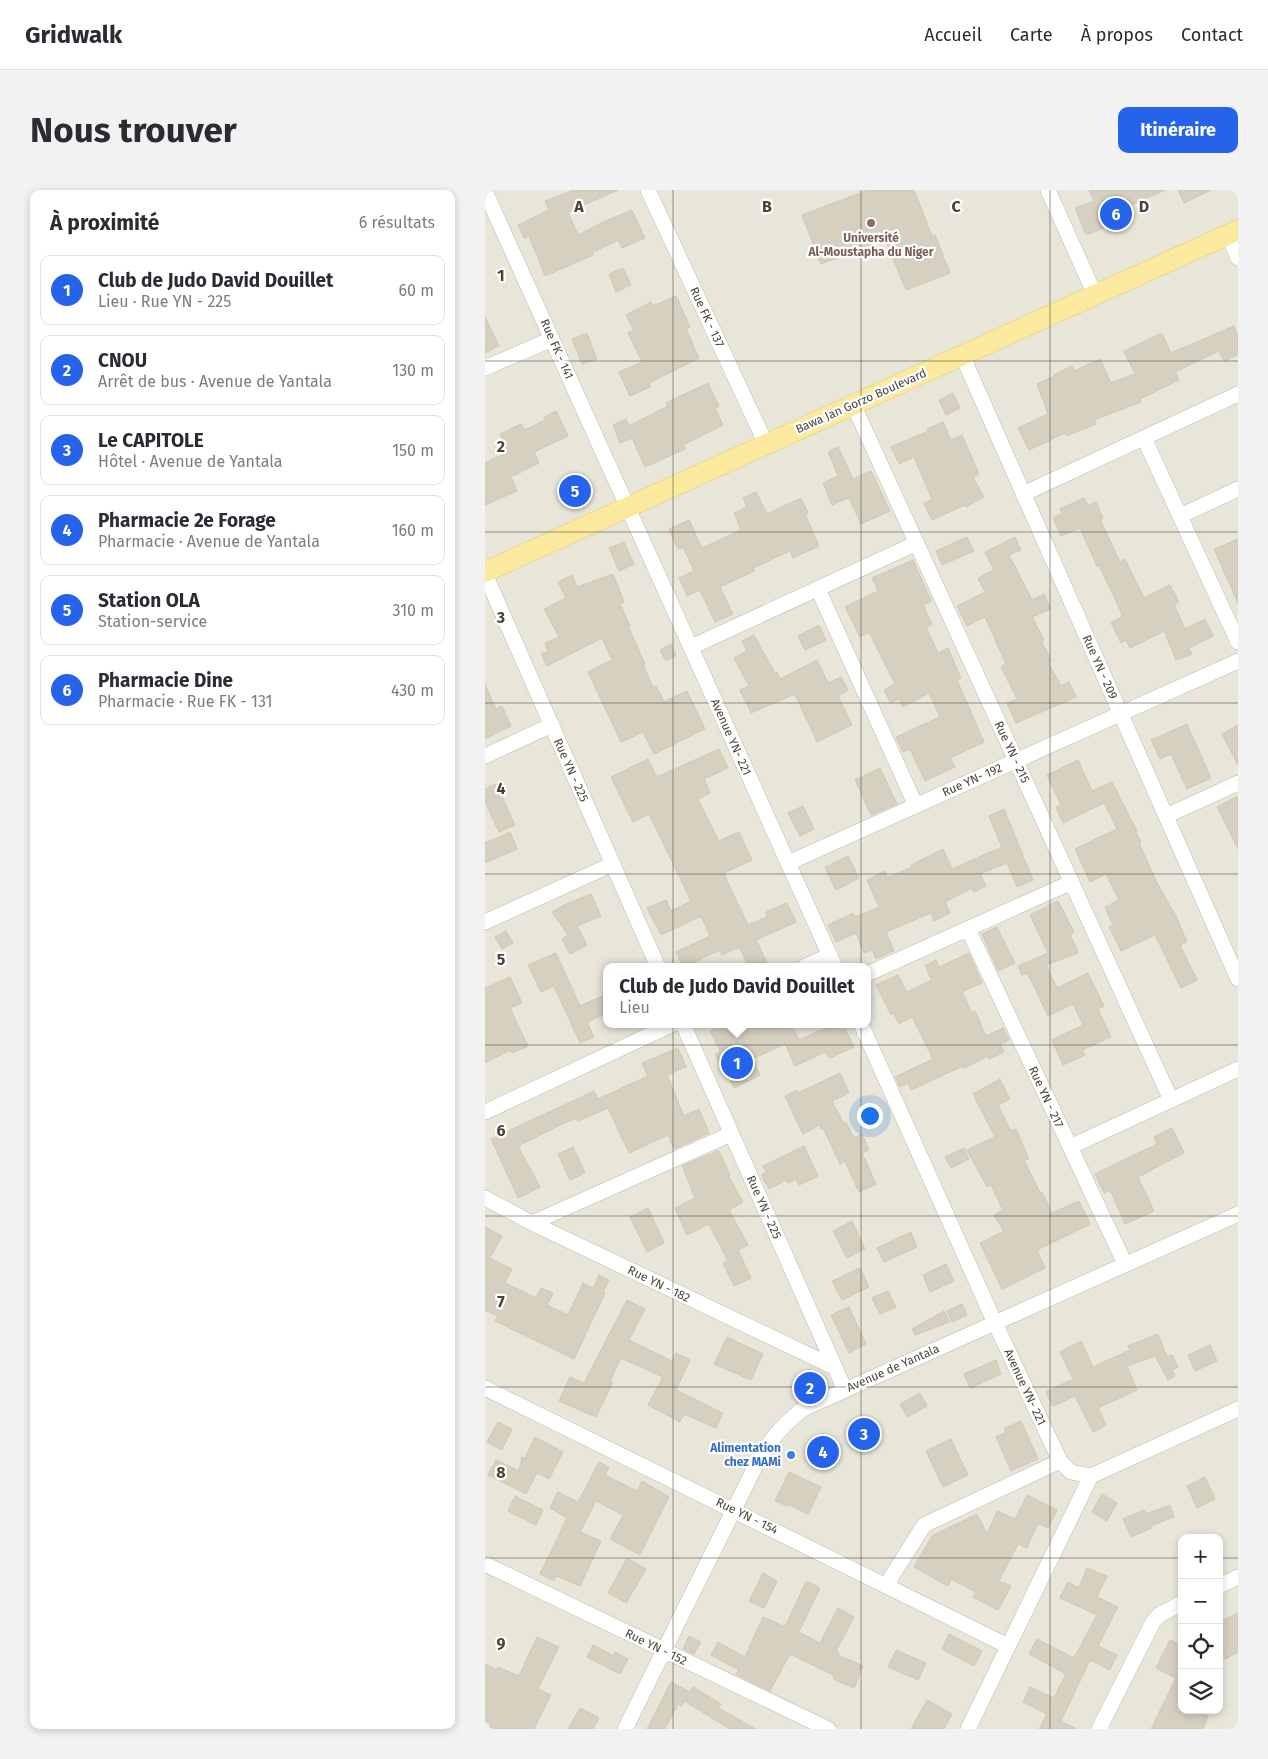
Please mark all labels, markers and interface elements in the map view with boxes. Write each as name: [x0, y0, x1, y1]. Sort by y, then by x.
text: Gridwalk: [25, 21, 122, 49]
text: Accueil: [924, 24, 982, 46]
text: Carte: [1010, 24, 1053, 46]
text: À propos: [1081, 24, 1153, 46]
text: Contact: [1181, 24, 1243, 46]
button: Itinéraire: [1118, 107, 1238, 153]
text: Nous trouver: [30, 109, 237, 151]
pin: 6: [1100, 195, 1132, 233]
text: A: [573, 197, 584, 216]
text: B: [762, 197, 772, 216]
text: C: [951, 197, 961, 216]
text: D: [1139, 197, 1149, 216]
text: À proximité: [50, 210, 159, 236]
text: 6 résultats: [359, 213, 435, 232]
marker: Université Al-Moustapha du Niger: [865, 217, 877, 229]
place label: Université Al-Moustapha du Niger: [807, 231, 934, 259]
text: 1: [497, 266, 505, 285]
text: Club de Judo David Douillet: [98, 269, 333, 292]
text: 1: [63, 281, 71, 300]
text: 60 m: [399, 281, 434, 300]
street label: Rue FK - 137: [687, 285, 727, 349]
text: Lieu · Rue YN - 225: [98, 292, 231, 311]
street label: Rue FK - 141: [538, 317, 576, 381]
text: CNOU: [98, 349, 147, 372]
text: 2: [63, 361, 71, 380]
text: 130 m: [392, 361, 434, 380]
street label: Bawa Jan Gorzo Boulevard: [793, 366, 929, 436]
text: Arrêt de bus · Avenue de Yantala: [98, 372, 332, 391]
text: Le CAPITOLE: [98, 429, 204, 452]
text: 2: [497, 437, 505, 456]
text: 3: [63, 441, 71, 460]
text: 150 m: [392, 441, 434, 460]
text: Hôtel · Avenue de Yantala: [98, 452, 283, 471]
pin: 5: [559, 472, 591, 510]
text: Pharmacie 2e Forage: [98, 509, 276, 532]
text: 4: [62, 521, 72, 540]
text: 160 m: [392, 521, 434, 540]
text: Pharmacie · Avenue de Yantala: [98, 532, 320, 551]
text: Station OLA: [98, 589, 200, 612]
text: 5: [63, 601, 71, 620]
text: 310 m: [393, 601, 434, 620]
text: 3: [496, 608, 505, 627]
text: Station-service: [98, 612, 207, 631]
street label: Rue YN - 209: [1080, 633, 1120, 701]
text: Pharmacie Dine: [98, 669, 233, 692]
text: 6: [62, 681, 72, 700]
text: 430 m: [391, 681, 434, 700]
text: Pharmacie · Rue FK - 131: [98, 692, 272, 711]
street label: Avenue YN- 221: [708, 696, 754, 778]
street label: Rue YN - 215: [992, 719, 1032, 785]
street label: Rue YN - 225: [551, 736, 591, 804]
street label: Rue YN- 192: [940, 761, 1004, 799]
text: 4: [496, 779, 506, 798]
text: 5: [497, 950, 506, 969]
popup: [603, 963, 871, 1028]
text: Club de Judo David Douillet: [619, 975, 855, 998]
text: Lieu: [619, 998, 650, 1017]
pin: 1: [721, 1044, 753, 1082]
street label: Rue YN - 217: [1026, 1064, 1066, 1130]
your location: [857, 1103, 883, 1129]
text: 6: [496, 1121, 506, 1140]
street label: Rue YN - 225: [744, 1173, 784, 1241]
street label: Rue YN - 182: [626, 1263, 692, 1305]
text: 7: [497, 1292, 505, 1311]
street label: Avenue de Yantala: [845, 1341, 941, 1395]
street label: Avenue YN- 221: [1001, 1347, 1049, 1427]
pin: 2: [794, 1369, 826, 1407]
pin: 3: [848, 1415, 880, 1453]
pin: 4: [807, 1433, 839, 1471]
place label: Alimentation chez MAMi: [709, 1441, 781, 1469]
marker: Alimentation chez MAMi: [785, 1449, 797, 1461]
text: 8: [496, 1463, 506, 1482]
street label: Rue YN - 154: [714, 1495, 781, 1537]
map controls: [1178, 1534, 1223, 1714]
button: +: [1178, 1534, 1223, 1579]
button: −: [1178, 1579, 1223, 1624]
button: locate: [1178, 1624, 1223, 1669]
street label: Rue YN - 152: [623, 1626, 689, 1668]
text: 9: [497, 1634, 506, 1653]
button: layers: [1178, 1669, 1223, 1714]

